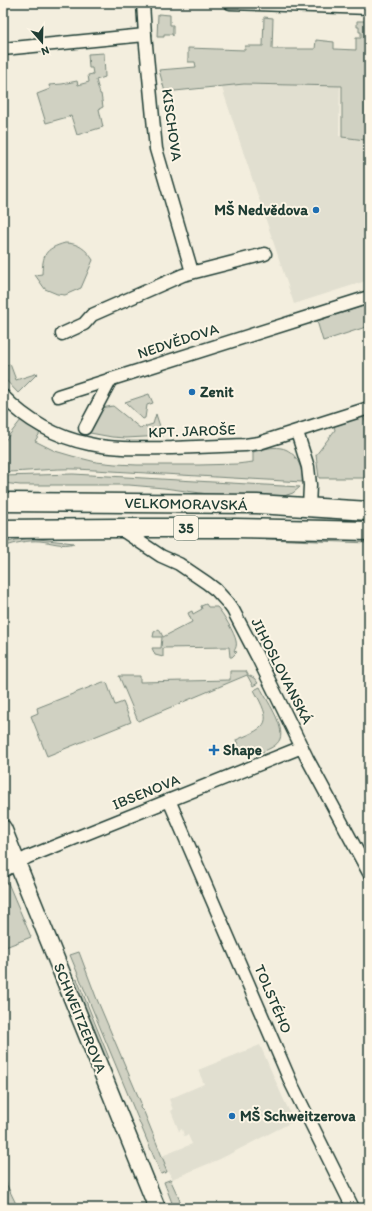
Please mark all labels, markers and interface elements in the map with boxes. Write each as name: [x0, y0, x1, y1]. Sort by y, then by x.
north arrow: [22, 22, 62, 62]
text: N: [40, 44, 51, 58]
street label: KISCHOVA: [158, 88, 186, 163]
place label: MŠ Nedvědova: [214, 200, 308, 219]
marker: MŠ Nedvědova: [311, 205, 321, 215]
street label: NEDVĚDOVA: [135, 319, 221, 363]
place label: Zenit: [200, 383, 234, 401]
marker: Zenit: [187, 387, 197, 397]
street label: KPT. JAROŠE: [148, 420, 236, 442]
street label: VELKOMORAVSKÁ: [124, 494, 248, 514]
road number: 35: [174, 516, 198, 540]
street label: JIHOSLOVANSKÁ: [247, 615, 317, 728]
place label: Shape: [223, 741, 262, 760]
marker: Shape: [208, 744, 220, 756]
street label: IBSENOVA: [110, 770, 183, 814]
street label: SCHWEITZEROVA: [50, 960, 110, 1076]
street label: TOLSTÉHO: [250, 962, 296, 1036]
place label: MŠ Schweitzerova: [240, 1106, 356, 1125]
marker: MŠ Schweitzerova: [227, 1111, 237, 1121]

